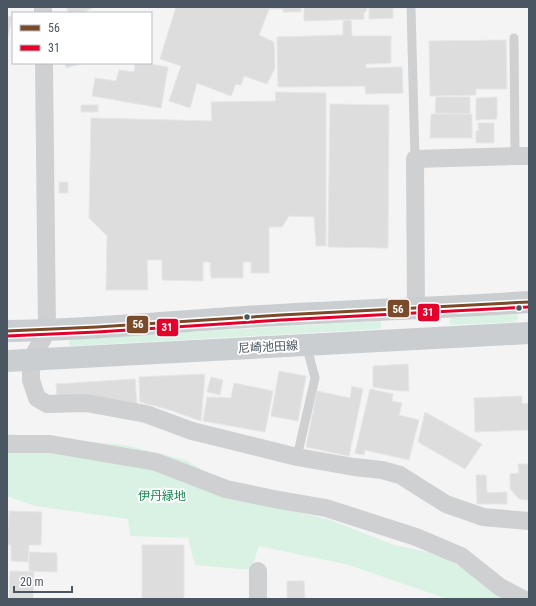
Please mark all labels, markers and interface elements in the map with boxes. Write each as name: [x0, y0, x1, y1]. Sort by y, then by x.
legend: [12, 12, 152, 64]
text: 56: [48, 21, 60, 35]
text: 31: [48, 41, 60, 55]
line badge: 56: [387, 299, 410, 318]
text: 56: [392, 303, 404, 316]
line badge: 31: [417, 303, 440, 322]
unlabelled marker: [514, 303, 524, 313]
text: 31: [422, 306, 434, 319]
unlabelled marker: [242, 312, 252, 322]
line badge: 56: [126, 315, 149, 334]
text: 56: [132, 318, 144, 331]
line badge: 31: [156, 318, 179, 337]
text: 31: [161, 321, 173, 334]
street label: 尼崎池田線: [238, 338, 298, 356]
park label: 伊丹緑地: [138, 489, 186, 503]
scale bar: [14, 568, 72, 594]
text: 20 m: [20, 575, 44, 589]

